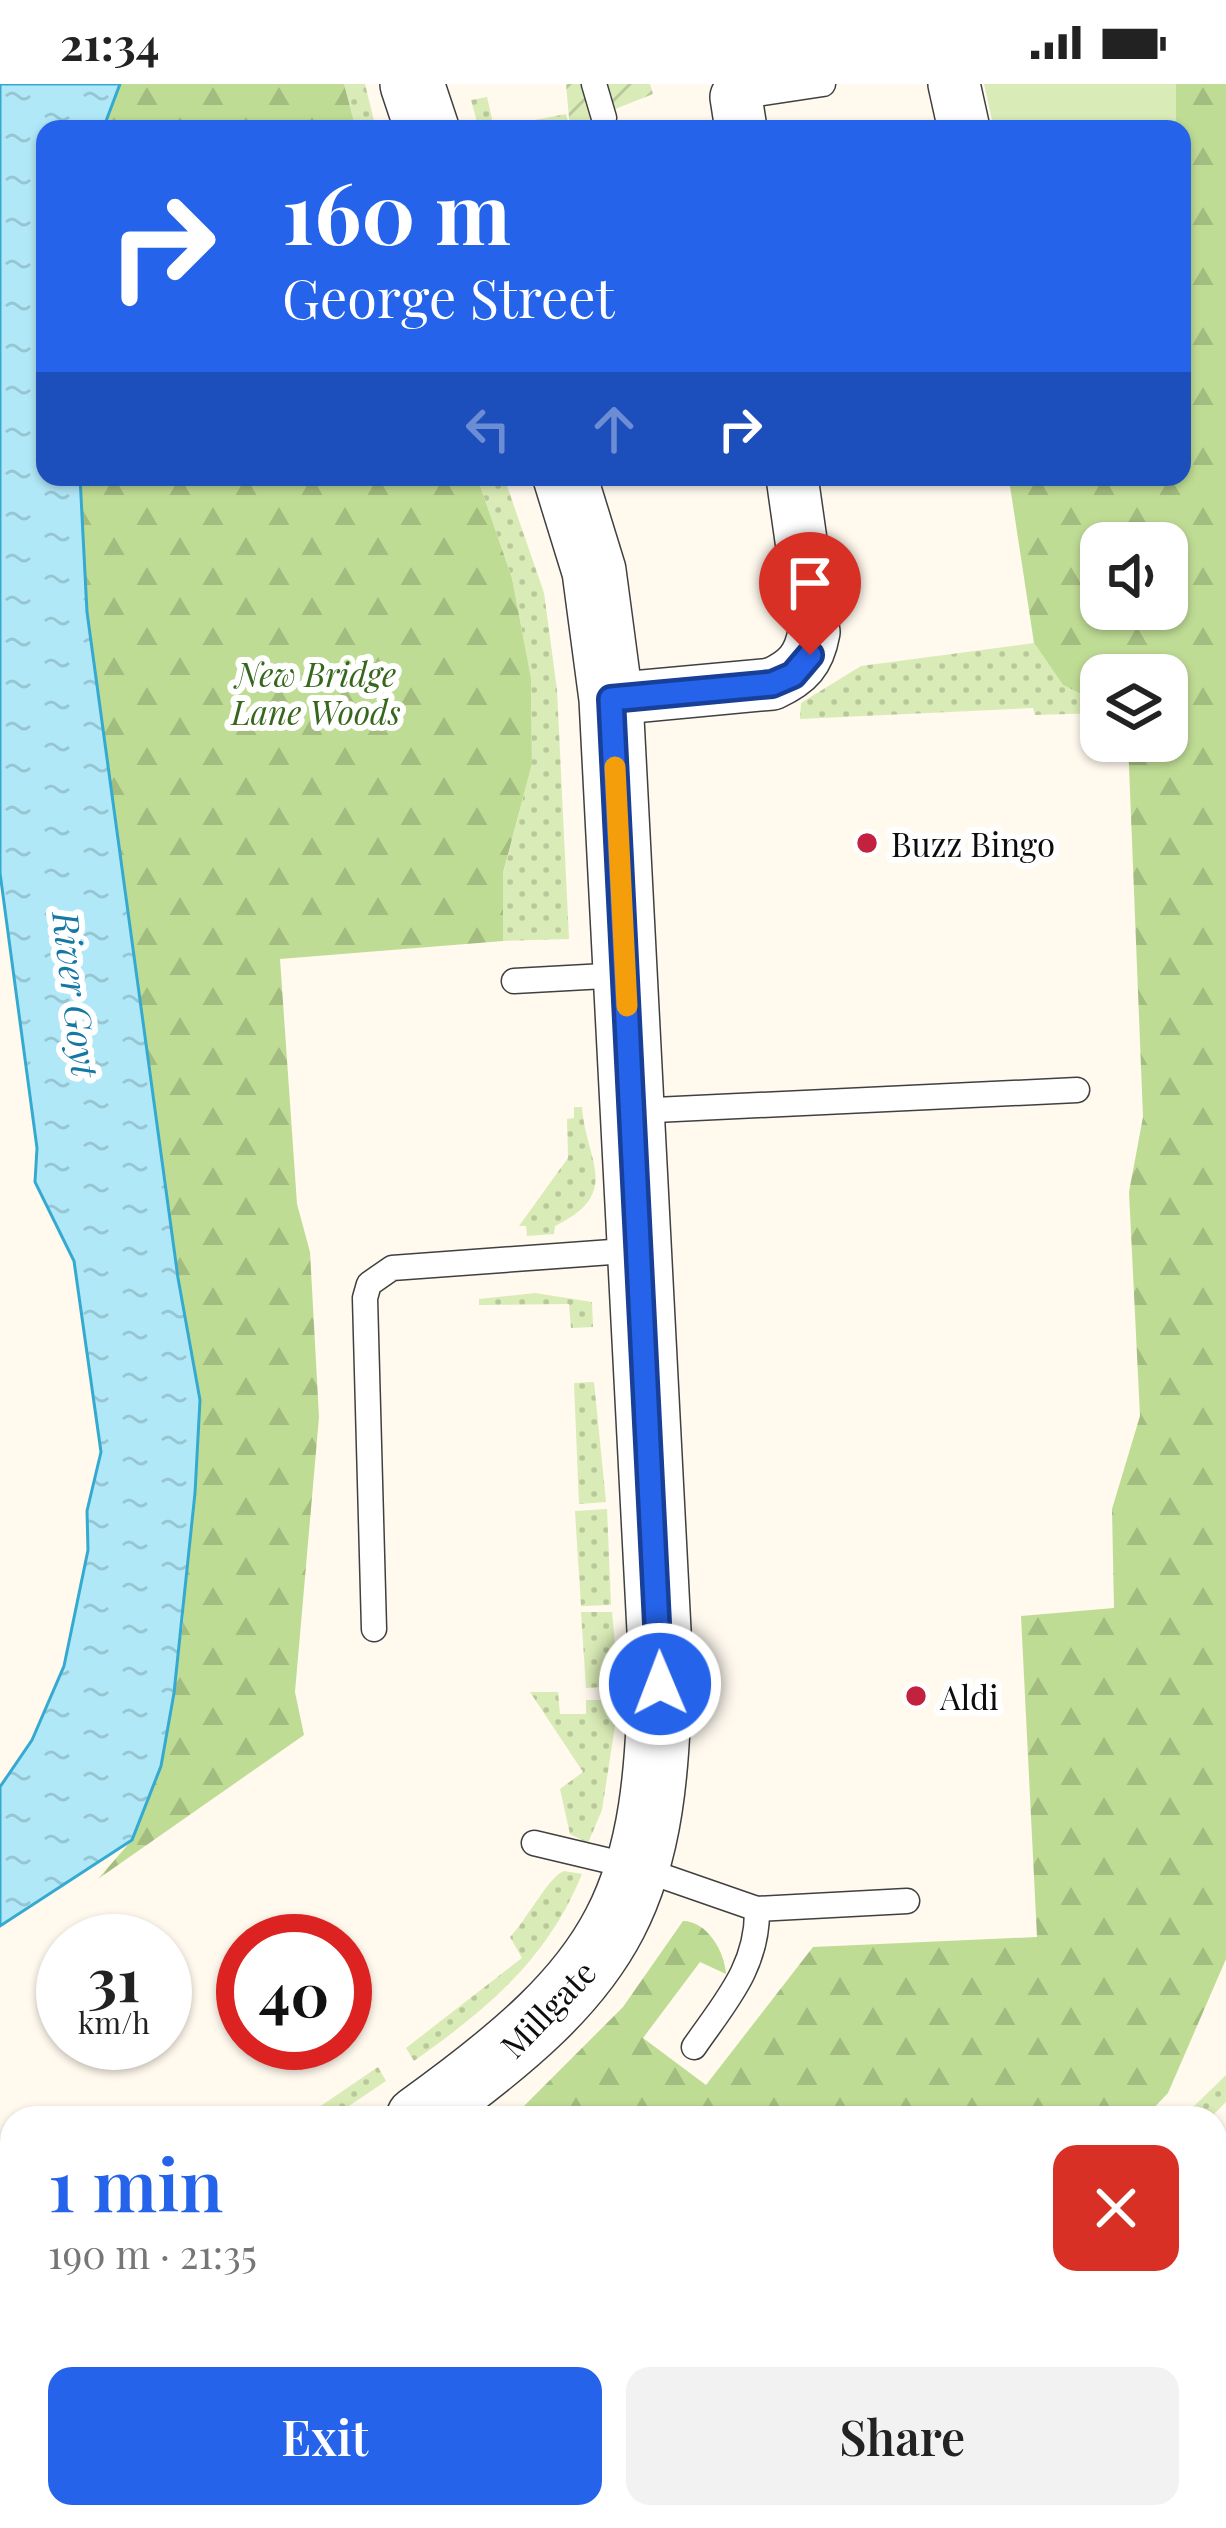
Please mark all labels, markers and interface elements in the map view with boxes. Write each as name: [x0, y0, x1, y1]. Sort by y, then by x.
text: 21:34: [60, 12, 160, 72]
text: 160 m: [282, 154, 511, 266]
icon: right: [84, 168, 240, 324]
text: George Street: [282, 261, 615, 333]
icon: left: [455, 396, 521, 462]
icon: ahead: [581, 396, 647, 462]
icon: right: [707, 396, 773, 462]
map controls: [1080, 522, 1188, 762]
button: sound: [1080, 522, 1188, 630]
pin: [759, 532, 861, 655]
icon: arrive: [777, 550, 843, 616]
park label: New Bridge Lane Woods: [229, 651, 401, 733]
button: layers: [1080, 654, 1188, 762]
place label: Buzz Bingo: [891, 821, 1055, 865]
marker: Buzz Bingo: [854, 830, 880, 856]
water label: River Goyt: [43, 907, 111, 1081]
position arrow: [597, 1621, 723, 1747]
place label: Aldi: [939, 1674, 999, 1718]
marker: Aldi: [903, 1683, 929, 1709]
speed limit sign: 40: [216, 1914, 372, 2070]
text: 31: [88, 1937, 140, 2017]
street label: Millgate: [490, 1950, 604, 2066]
text: km/h: [78, 2002, 150, 2042]
text: 1 min: [48, 2134, 223, 2230]
button: close: [1053, 2145, 1179, 2271]
text: 190 m · 21:35: [48, 2227, 257, 2279]
button: Exit: [48, 2367, 602, 2505]
button: Share: [626, 2367, 1179, 2505]

